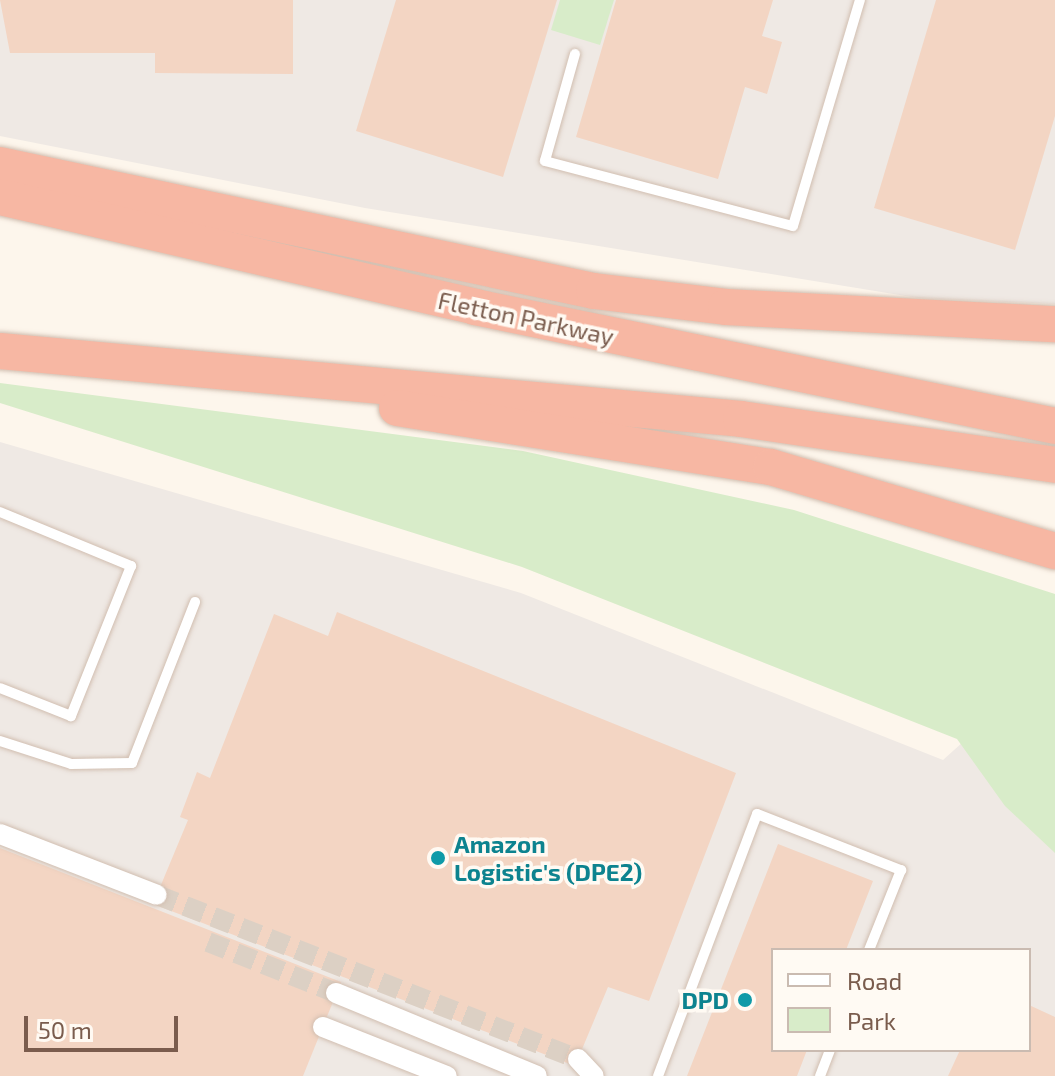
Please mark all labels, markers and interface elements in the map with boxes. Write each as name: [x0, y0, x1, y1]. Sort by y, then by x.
street label: Fletton Parkway: [436, 285, 616, 351]
place label: Amazon Logistic's (DPE2): [454, 830, 642, 886]
marker: Amazon Logistic's (DPE2): [429, 849, 447, 867]
legend: [771, 948, 1031, 1052]
text: Road: [847, 966, 902, 995]
place label: DPD: [681, 986, 729, 1014]
marker: DPD: [736, 991, 754, 1009]
scale bar: [28, 1000, 182, 1050]
text: Park: [847, 1006, 896, 1035]
text: 50 m: [38, 1015, 92, 1044]

